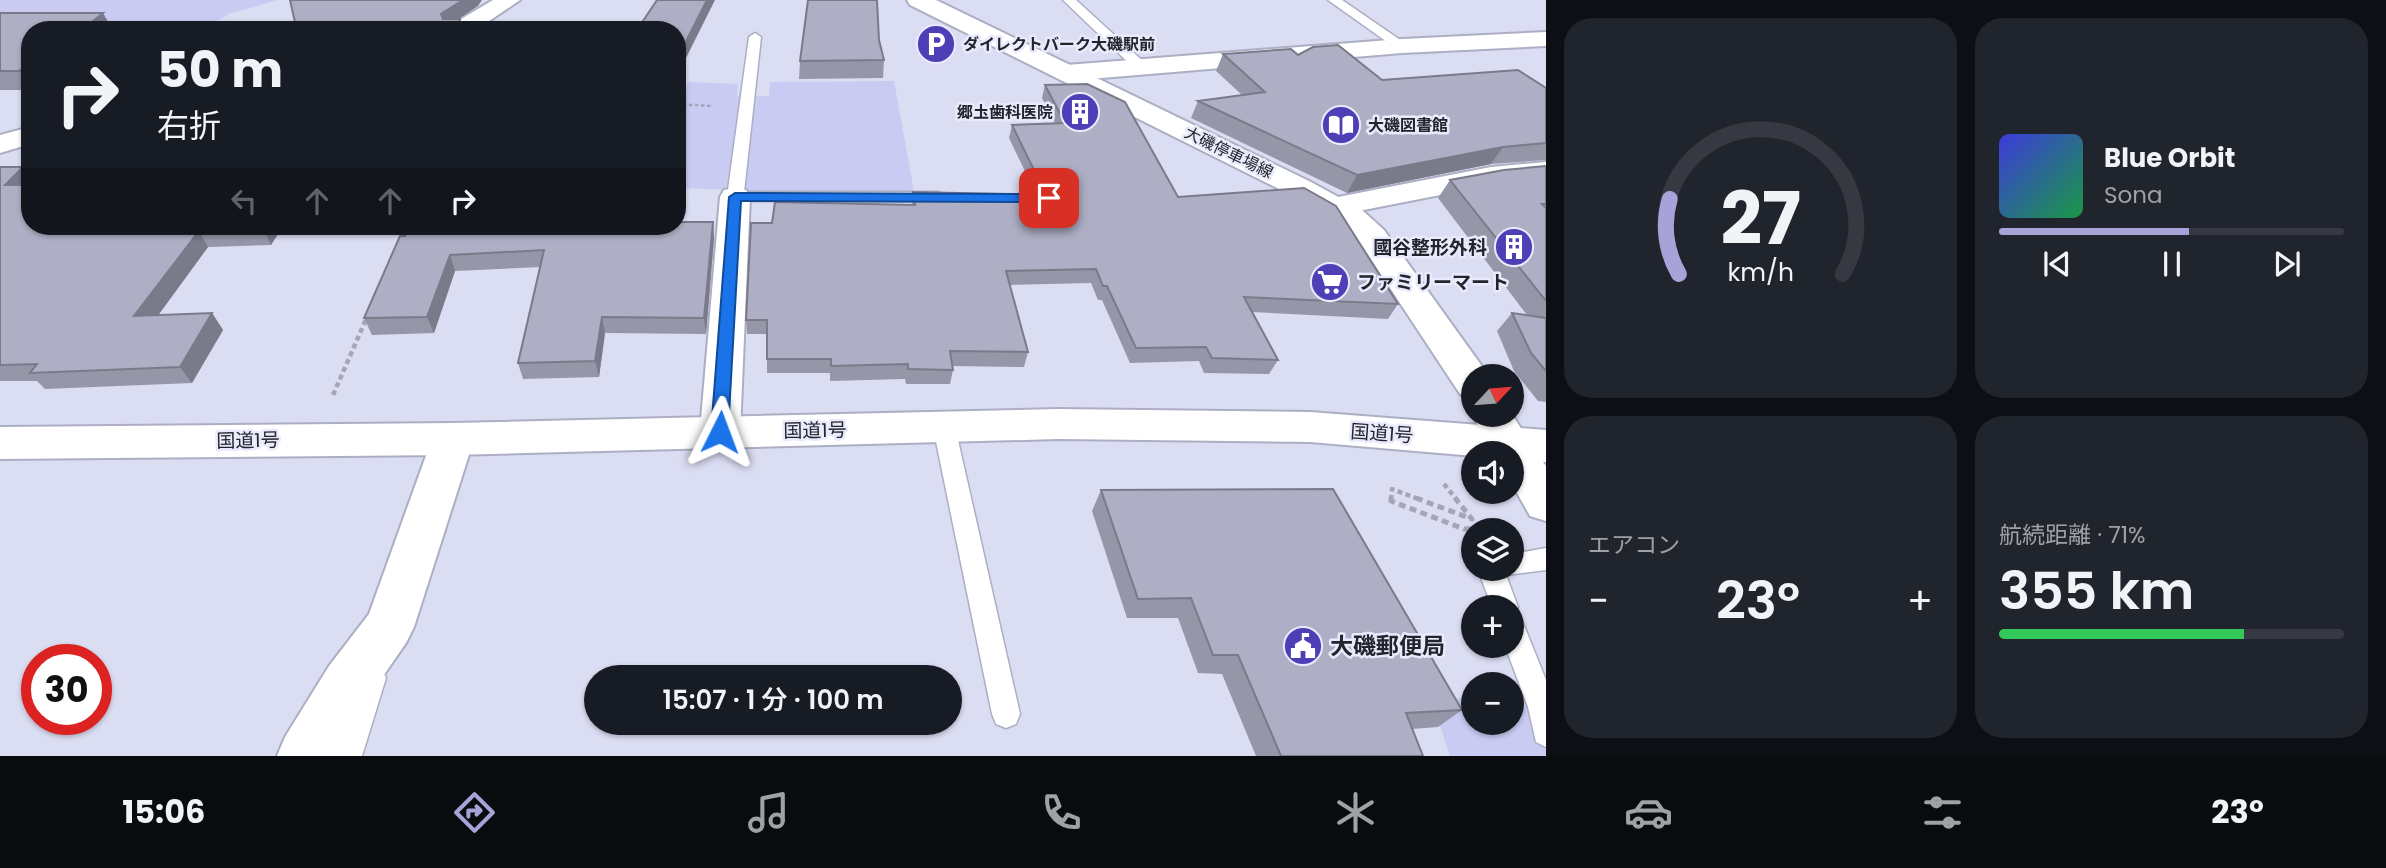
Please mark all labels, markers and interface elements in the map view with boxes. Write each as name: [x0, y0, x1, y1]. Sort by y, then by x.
parking icon: ダイレクトバーク大磯駅前: [915, 23, 957, 65]
place label: ダイレクトバーク大磯駅前: [963, 33, 1155, 56]
text: 50 m: [157, 36, 283, 104]
icon: right: [42, 49, 133, 140]
building icon: 郷圡歯科医院: [1059, 91, 1101, 133]
place label: 郷圡歯科医院: [957, 101, 1053, 124]
text: 右折: [157, 103, 221, 148]
library icon: 大磯図書館: [1320, 104, 1362, 146]
place label: 大磯図書館: [1368, 114, 1448, 137]
street label: 大磯停車場線: [1181, 121, 1277, 184]
text: Blue Orbit: [2104, 140, 2235, 176]
pin: [1019, 168, 1079, 228]
text: 27: [1720, 169, 1801, 270]
icon: arrive: [1030, 179, 1068, 217]
text: Sona: [2104, 179, 2163, 211]
icon: left: [225, 182, 263, 220]
icon: ahead: [298, 182, 336, 220]
icon: ahead: [371, 182, 409, 220]
icon: right: [444, 182, 482, 220]
building icon: 國谷整形外科: [1493, 226, 1535, 268]
place label: 國谷整形外科: [1373, 234, 1487, 261]
icon: previous: [2038, 245, 2076, 283]
icon: pause: [2153, 245, 2191, 283]
icon: next: [2268, 245, 2306, 283]
text: km/h: [1727, 255, 1794, 290]
supermarket icon: ファミリーマート: [1309, 261, 1351, 303]
place label: ファミリーマート: [1357, 269, 1509, 296]
north arrow: [1461, 364, 1524, 427]
map controls: [1461, 364, 1524, 735]
position arrow: [683, 395, 757, 469]
street label: 国道1号: [783, 416, 847, 445]
street label: 国道1号: [1350, 418, 1414, 449]
street label: 国道1号: [216, 426, 280, 455]
button: sound: [1461, 441, 1524, 504]
button: layers: [1461, 518, 1524, 581]
text: 航続距離 · 71%: [1999, 519, 2146, 551]
text: エアコン: [1588, 529, 1680, 561]
text: 355 km: [1999, 554, 2194, 627]
text: 23°: [1716, 564, 1800, 637]
text: −: [1588, 574, 1609, 627]
text: +: [1907, 574, 1933, 627]
button: +: [1461, 595, 1524, 658]
public building icon: 大磯郵便局: [1282, 625, 1324, 667]
place label: 大磯郵便局: [1330, 630, 1445, 662]
speed limit sign: 30: [21, 644, 112, 735]
button: −: [1461, 672, 1524, 735]
text: 15:07 · 1 分 · 100 m: [663, 682, 883, 718]
icon: directions: [450, 788, 499, 837]
icon: music: [744, 788, 793, 837]
icon: phone: [1037, 788, 1086, 837]
icon: climate: [1331, 788, 1380, 837]
icon: car: [1624, 788, 1673, 837]
icon: filters: [1918, 788, 1967, 837]
text: 15:06: [122, 789, 205, 834]
text: 23°: [2211, 789, 2264, 834]

